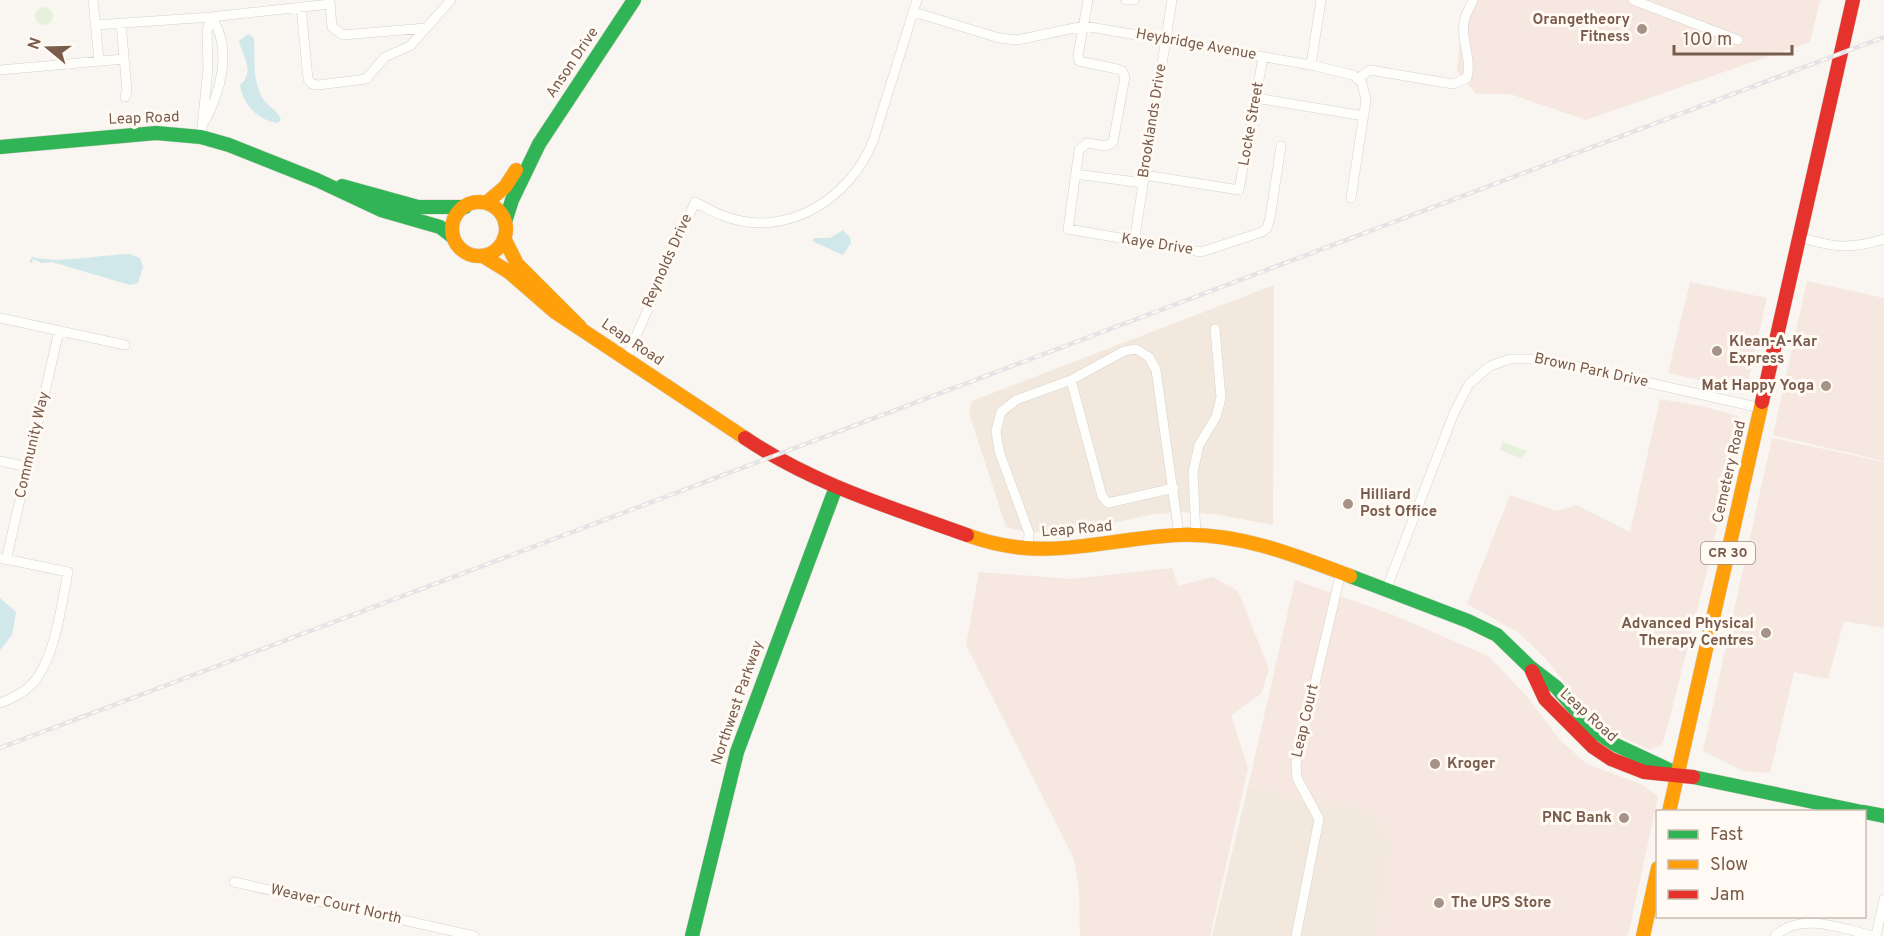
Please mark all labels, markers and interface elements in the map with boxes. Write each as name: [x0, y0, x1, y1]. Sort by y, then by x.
place label: Orangetheory Fitness: [1532, 11, 1630, 47]
north arrow: [18, 18, 78, 78]
scale bar: [1674, 18, 1792, 56]
marker: Orangetheory Fitness: [1635, 22, 1649, 36]
street label: Anson Drive: [542, 24, 604, 102]
street label: Heybridge Avenue: [1134, 25, 1258, 65]
text: 100 m: [1683, 29, 1732, 52]
text: N: [24, 35, 47, 52]
street label: Brooklands Drive: [1135, 62, 1171, 180]
street label: Locke Street: [1235, 81, 1269, 167]
street label: Leap Road: [108, 108, 180, 130]
street label: Reynolds Drive: [639, 211, 697, 311]
street label: Kaye Drive: [1120, 230, 1194, 260]
street label: Leap Road: [597, 315, 667, 371]
place label: Klean-A-Kar Express: [1729, 333, 1818, 369]
marker: Klean-A-Kar Express: [1710, 344, 1724, 358]
street label: Brown Park Drive: [1532, 350, 1650, 392]
place label: Mat Happy Yoga: [1702, 377, 1814, 396]
marker: Mat Happy Yoga: [1819, 379, 1833, 393]
street label: Community Way: [11, 390, 55, 500]
street label: Cemetery Road: [1709, 419, 1751, 525]
place label: Hilliard Post Office: [1360, 486, 1437, 522]
marker: Hilliard Post Office: [1341, 497, 1355, 511]
street label: Leap Road: [1041, 517, 1113, 543]
road number: CR 30: [1701, 542, 1755, 564]
place label: Advanced Physical Therapy Centres: [1621, 615, 1754, 651]
marker: Advanced Physical Therapy Centres: [1759, 626, 1773, 640]
street label: Northwest Parkway: [708, 638, 768, 768]
street label: Leap Court: [1288, 682, 1324, 760]
street label: Leap Road: [1555, 685, 1621, 747]
place label: Kroger: [1447, 755, 1496, 774]
marker: Kroger: [1428, 757, 1442, 771]
place label: PNC Bank: [1542, 809, 1612, 828]
legend: [1656, 810, 1866, 918]
marker: PNC Bank: [1617, 811, 1631, 825]
text: Fast: [1710, 824, 1743, 847]
text: Slow: [1710, 854, 1748, 877]
street label: Weaver Court North: [269, 881, 403, 929]
text: Jam: [1710, 884, 1745, 907]
place label: The UPS Store: [1451, 894, 1551, 913]
marker: The UPS Store: [1432, 896, 1446, 910]

